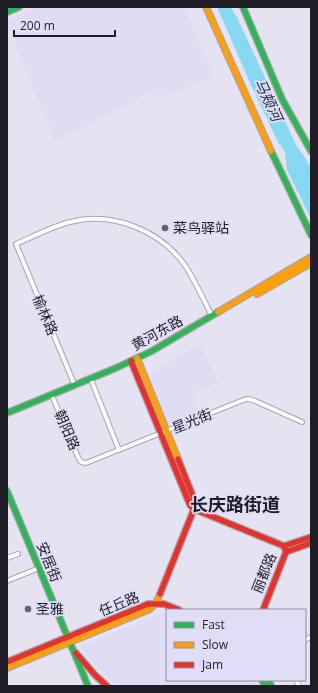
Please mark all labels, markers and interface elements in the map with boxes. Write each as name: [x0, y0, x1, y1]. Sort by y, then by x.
scale bar: [14, 12, 115, 38]
text: 200 m: [20, 17, 55, 34]
water label: 马颊河: [250, 75, 289, 127]
place label: 菜鸟驿站: [173, 218, 229, 237]
marker: 菜鸟驿站: [160, 223, 170, 233]
street label: 榆林路: [29, 292, 62, 338]
street label: 黄河东路: [128, 311, 186, 354]
street label: 星光街: [169, 404, 215, 437]
street label: 朝阳路: [51, 407, 84, 453]
district label: 长庆路街道: [190, 492, 280, 516]
street label: 安居街: [33, 539, 66, 585]
street label: 丽都路: [247, 550, 280, 596]
street label: 任丘路: [96, 587, 142, 620]
place label: 圣雅: [36, 599, 64, 618]
marker: 圣雅: [23, 604, 33, 614]
legend: [166, 609, 306, 681]
text: Fast: [202, 616, 225, 633]
text: Slow: [202, 636, 229, 653]
text: Jam: [201, 656, 223, 673]

